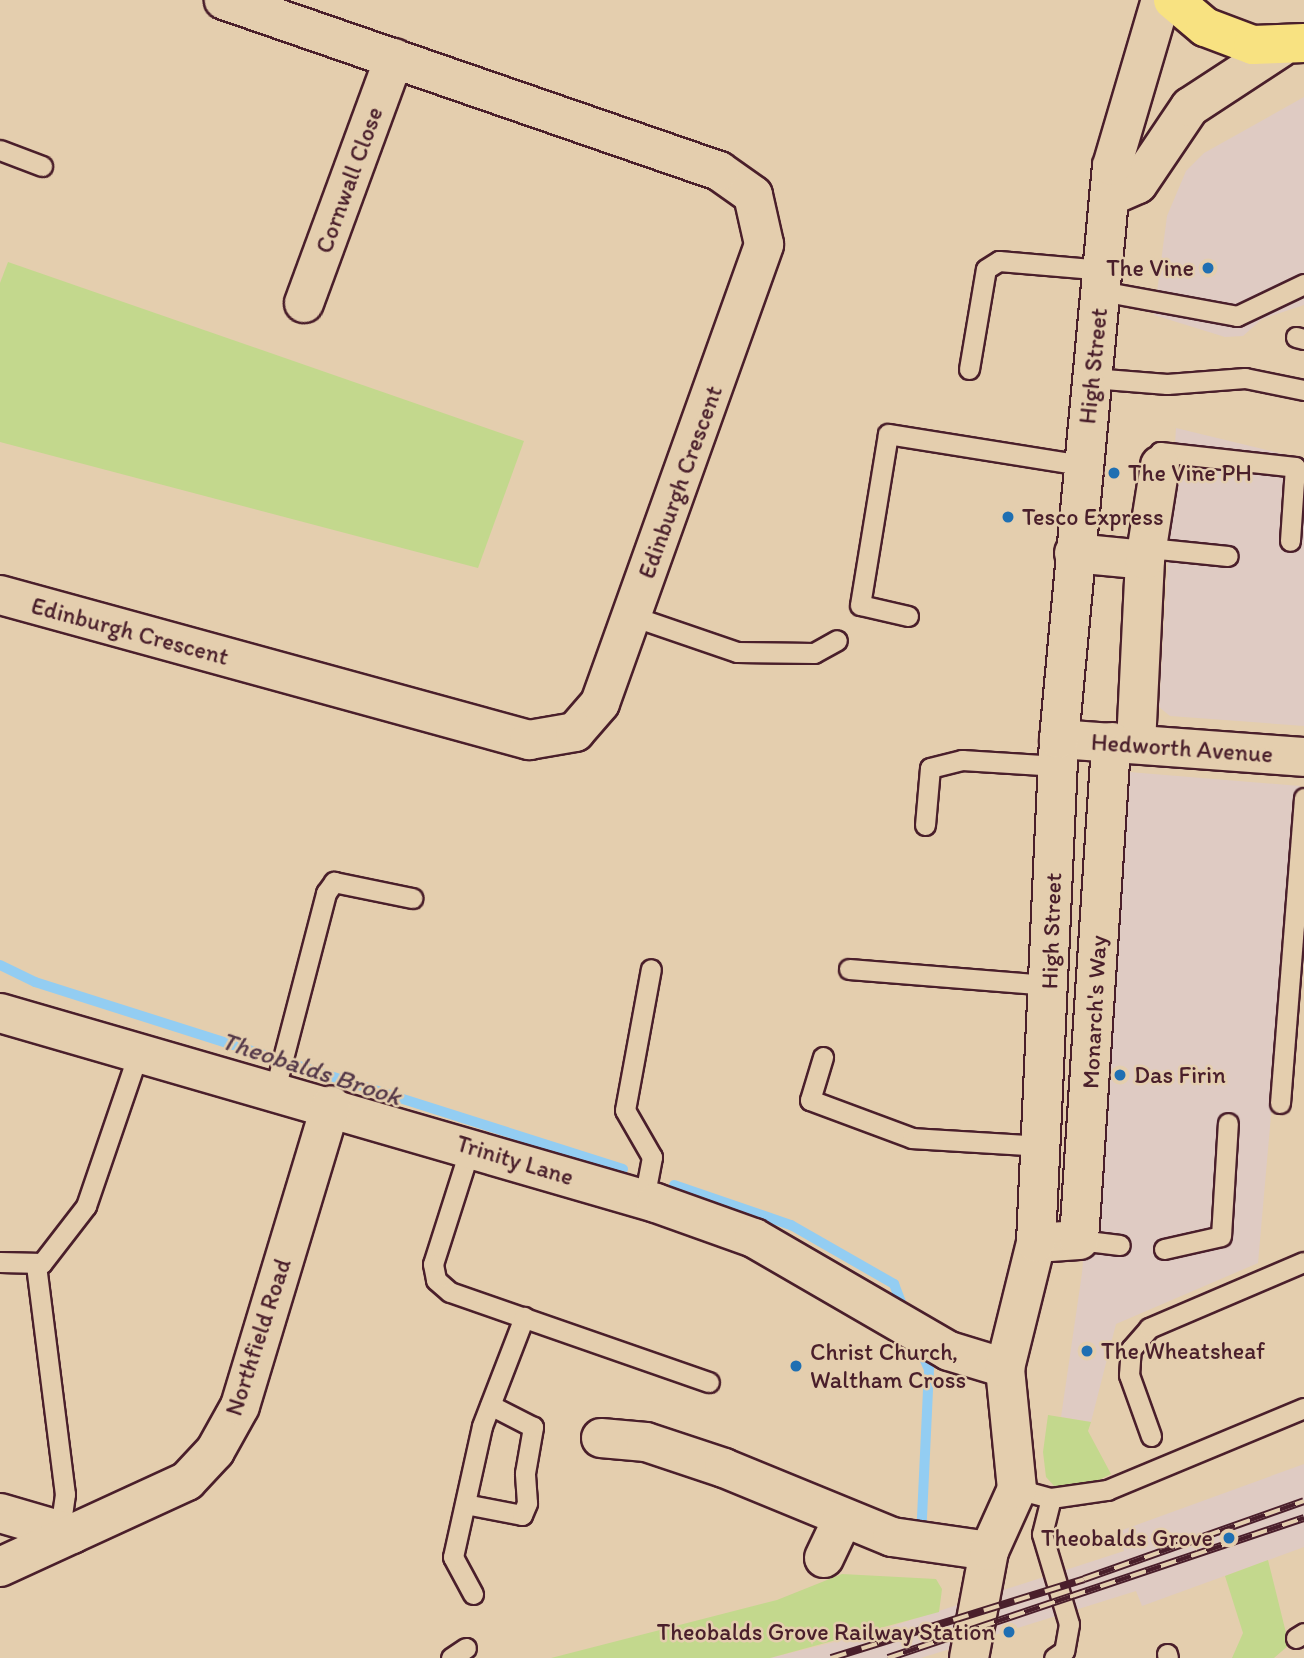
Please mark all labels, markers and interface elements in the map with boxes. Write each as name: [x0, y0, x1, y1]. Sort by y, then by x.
street label: Cornwall Close: [309, 103, 389, 257]
place label: The Vine: [1106, 254, 1194, 282]
marker: The Vine: [1200, 260, 1216, 276]
street label: High Street: [1073, 307, 1113, 425]
street label: Edinburgh Crescent: [632, 382, 728, 582]
place label: The Vine PH: [1128, 459, 1252, 487]
marker: The Vine PH: [1106, 465, 1122, 481]
place label: Tesco Express: [1022, 503, 1163, 531]
marker: Tesco Express: [1000, 509, 1016, 525]
street label: Edinburgh Crescent: [28, 591, 232, 671]
street label: Hedworth Avenue: [1091, 727, 1273, 769]
street label: High Street: [1035, 872, 1067, 990]
street label: Monarch's Way: [1076, 935, 1112, 1089]
water label: Theobalds Brook: [217, 1025, 405, 1113]
place label: Das Firin: [1134, 1061, 1225, 1089]
marker: Das Firin: [1112, 1067, 1128, 1083]
street label: Trinity Lane: [453, 1128, 577, 1192]
street label: Northfield Road: [219, 1255, 297, 1419]
place label: The Wheatsheaf: [1101, 1337, 1267, 1365]
place label: Christ Church, Waltham Cross: [810, 1338, 967, 1394]
marker: The Wheatsheaf: [1079, 1343, 1095, 1359]
marker: Christ Church, Waltham Cross: [788, 1358, 804, 1374]
place label: Theobalds Grove: [1041, 1524, 1213, 1552]
marker: Theobalds Grove: [1219, 1528, 1239, 1548]
place label: Theobalds Grove Railway Station: [656, 1618, 995, 1646]
marker: Theobalds Grove Railway Station: [1001, 1624, 1017, 1640]

